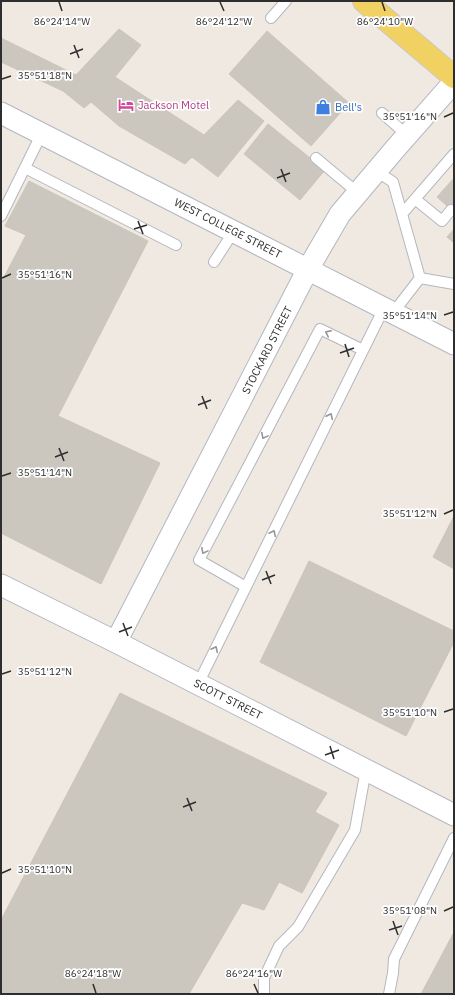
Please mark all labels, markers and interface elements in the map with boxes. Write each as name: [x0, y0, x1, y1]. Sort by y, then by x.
text: 86°24'14"W: [34, 15, 90, 28]
text: 86°24'12"W: [196, 15, 252, 28]
text: 86°24'10"W: [357, 15, 413, 28]
text: 35°51'18"N: [18, 69, 72, 82]
hotel icon: Jackson Motel: [117, 96, 135, 114]
place label: Jackson Motel: [138, 98, 209, 112]
shop icon: Bell's: [314, 98, 332, 116]
place label: Bell's: [335, 100, 362, 114]
text: 35°51'16"N: [383, 110, 437, 123]
street label: WEST COLLEGE STREET: [172, 195, 285, 261]
text: 35°51'16"N: [18, 268, 72, 281]
street label: STOCKARD STREET: [239, 303, 296, 396]
text: 35°51'14"N: [383, 309, 437, 322]
one-way arrow: [325, 330, 332, 338]
one-way arrow: [326, 413, 333, 420]
one-way arrow: [261, 432, 269, 439]
text: 35°51'14"N: [18, 466, 72, 479]
text: 35°51'12"N: [383, 507, 437, 520]
one-way arrow: [268, 529, 276, 537]
one-way arrow: [201, 547, 208, 554]
one-way arrow: [210, 646, 218, 653]
text: 35°51'12"N: [18, 665, 72, 678]
street label: SCOTT STREET: [192, 676, 265, 723]
text: 35°51'10"N: [383, 706, 437, 719]
text: 35°51'10"N: [18, 863, 72, 876]
text: 35°51'08"N: [383, 904, 437, 917]
text: 86°24'18"W: [65, 967, 121, 980]
text: 86°24'16"W: [226, 967, 282, 980]

